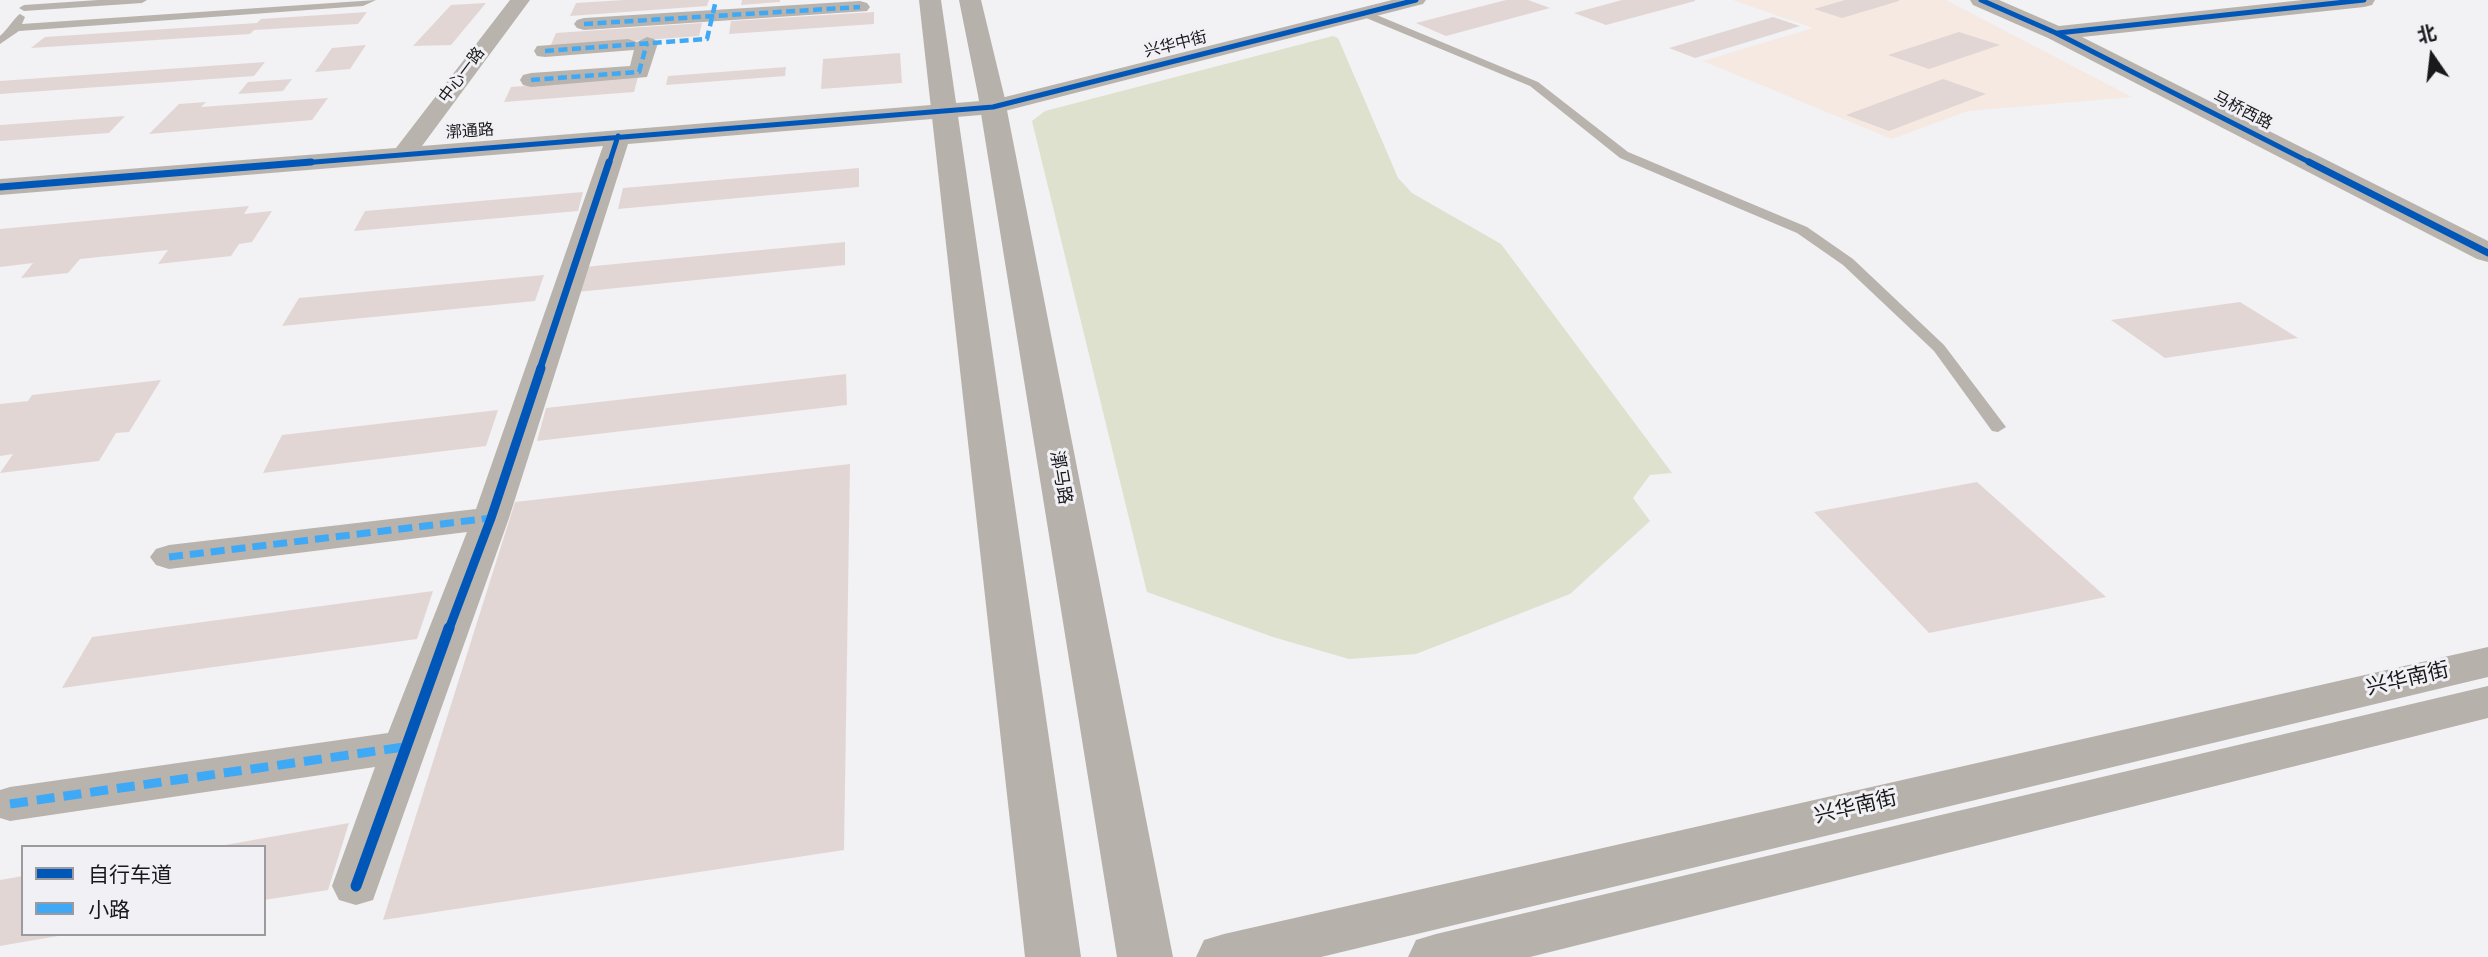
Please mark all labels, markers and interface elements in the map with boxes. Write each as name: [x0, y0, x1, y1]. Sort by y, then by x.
north arrow: [2397, 21, 2467, 91]
text: 北: [2415, 22, 2439, 50]
street label: 兴华中街: [1143, 29, 1209, 63]
street label: 中心一路: [436, 45, 490, 107]
street label: 马桥西路: [2209, 89, 2275, 135]
street label: 漷通路: [445, 122, 495, 144]
street label: 漷马路: [1044, 450, 1074, 506]
street label: 兴华南街: [2364, 659, 2452, 703]
street label: 兴华南街: [1812, 787, 1900, 831]
legend: [21, 845, 266, 936]
text: 自行车道: [88, 863, 172, 890]
text: 小路: [88, 898, 130, 925]

